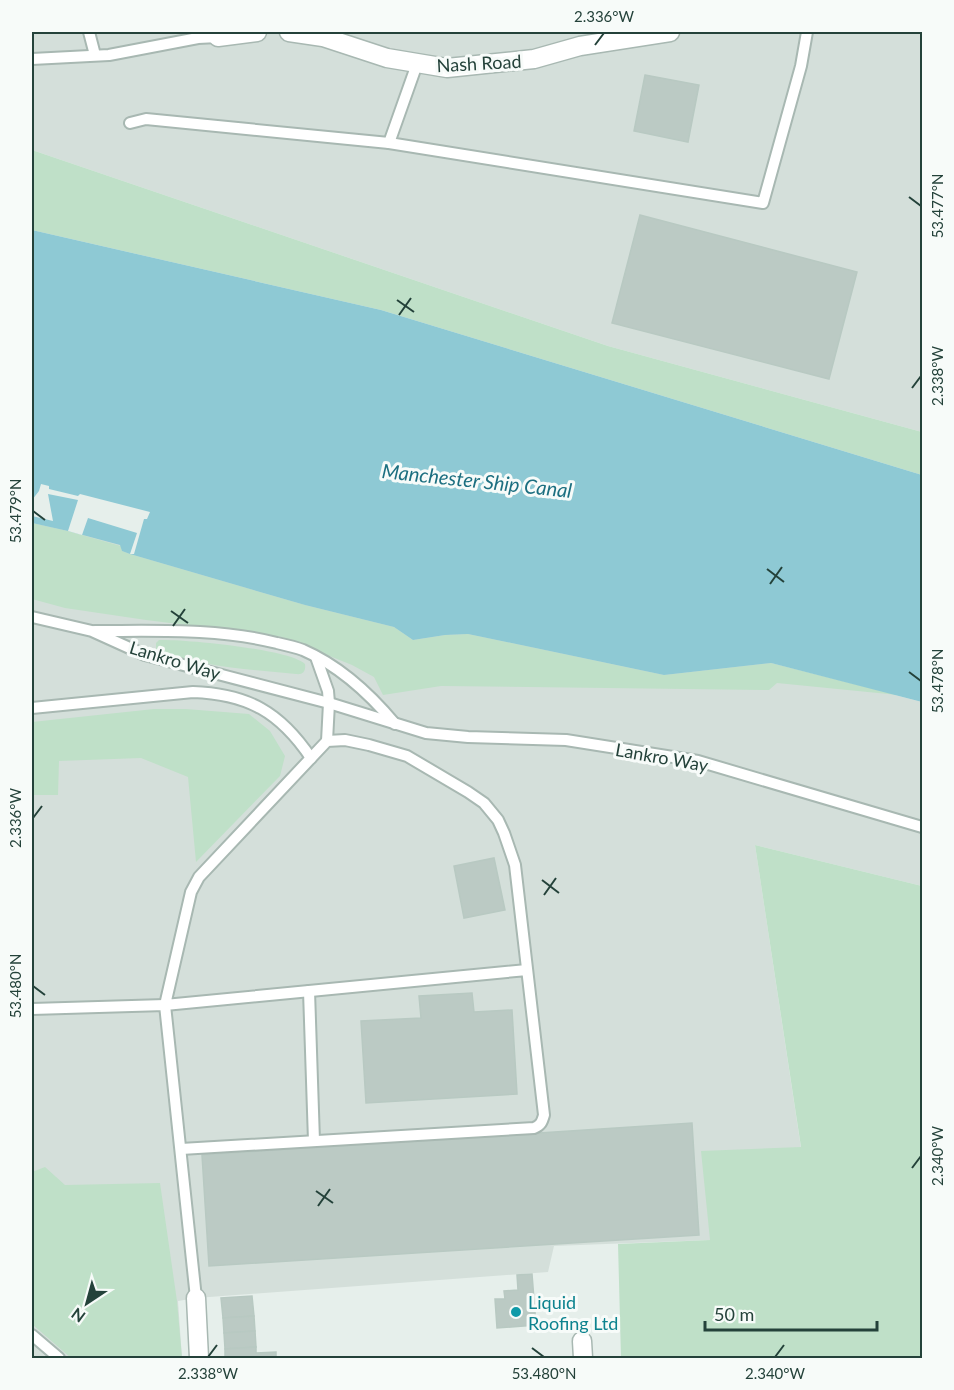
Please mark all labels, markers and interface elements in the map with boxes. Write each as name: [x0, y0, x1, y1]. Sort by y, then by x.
text: 2.336°W: [574, 7, 635, 25]
street label: Nash Road: [436, 50, 522, 76]
text: 53.477°N: [928, 174, 946, 238]
text: 2.338°W: [928, 345, 946, 406]
water label: Manchester Ship Canal: [381, 458, 574, 502]
text: 53.479°N: [6, 479, 24, 543]
street label: Lankro Way: [127, 636, 224, 684]
text: 53.478°N: [928, 649, 946, 713]
street label: Lankro Way: [614, 738, 711, 776]
text: 2.336°W: [6, 787, 24, 848]
text: 53.480°N: [6, 954, 24, 1018]
text: 2.340°W: [928, 1125, 946, 1186]
north arrow: [57, 1273, 117, 1333]
place label: Liquid Roofing Ltd: [528, 1291, 618, 1334]
scale bar: [705, 1294, 878, 1332]
text: 50 m: [714, 1303, 754, 1325]
text: N: [67, 1304, 88, 1327]
marker: Liquid Roofing Ltd: [509, 1305, 523, 1319]
text: 2.338°W: [178, 1364, 239, 1382]
text: 53.480°N: [512, 1364, 576, 1382]
text: 2.340°W: [745, 1364, 806, 1382]

